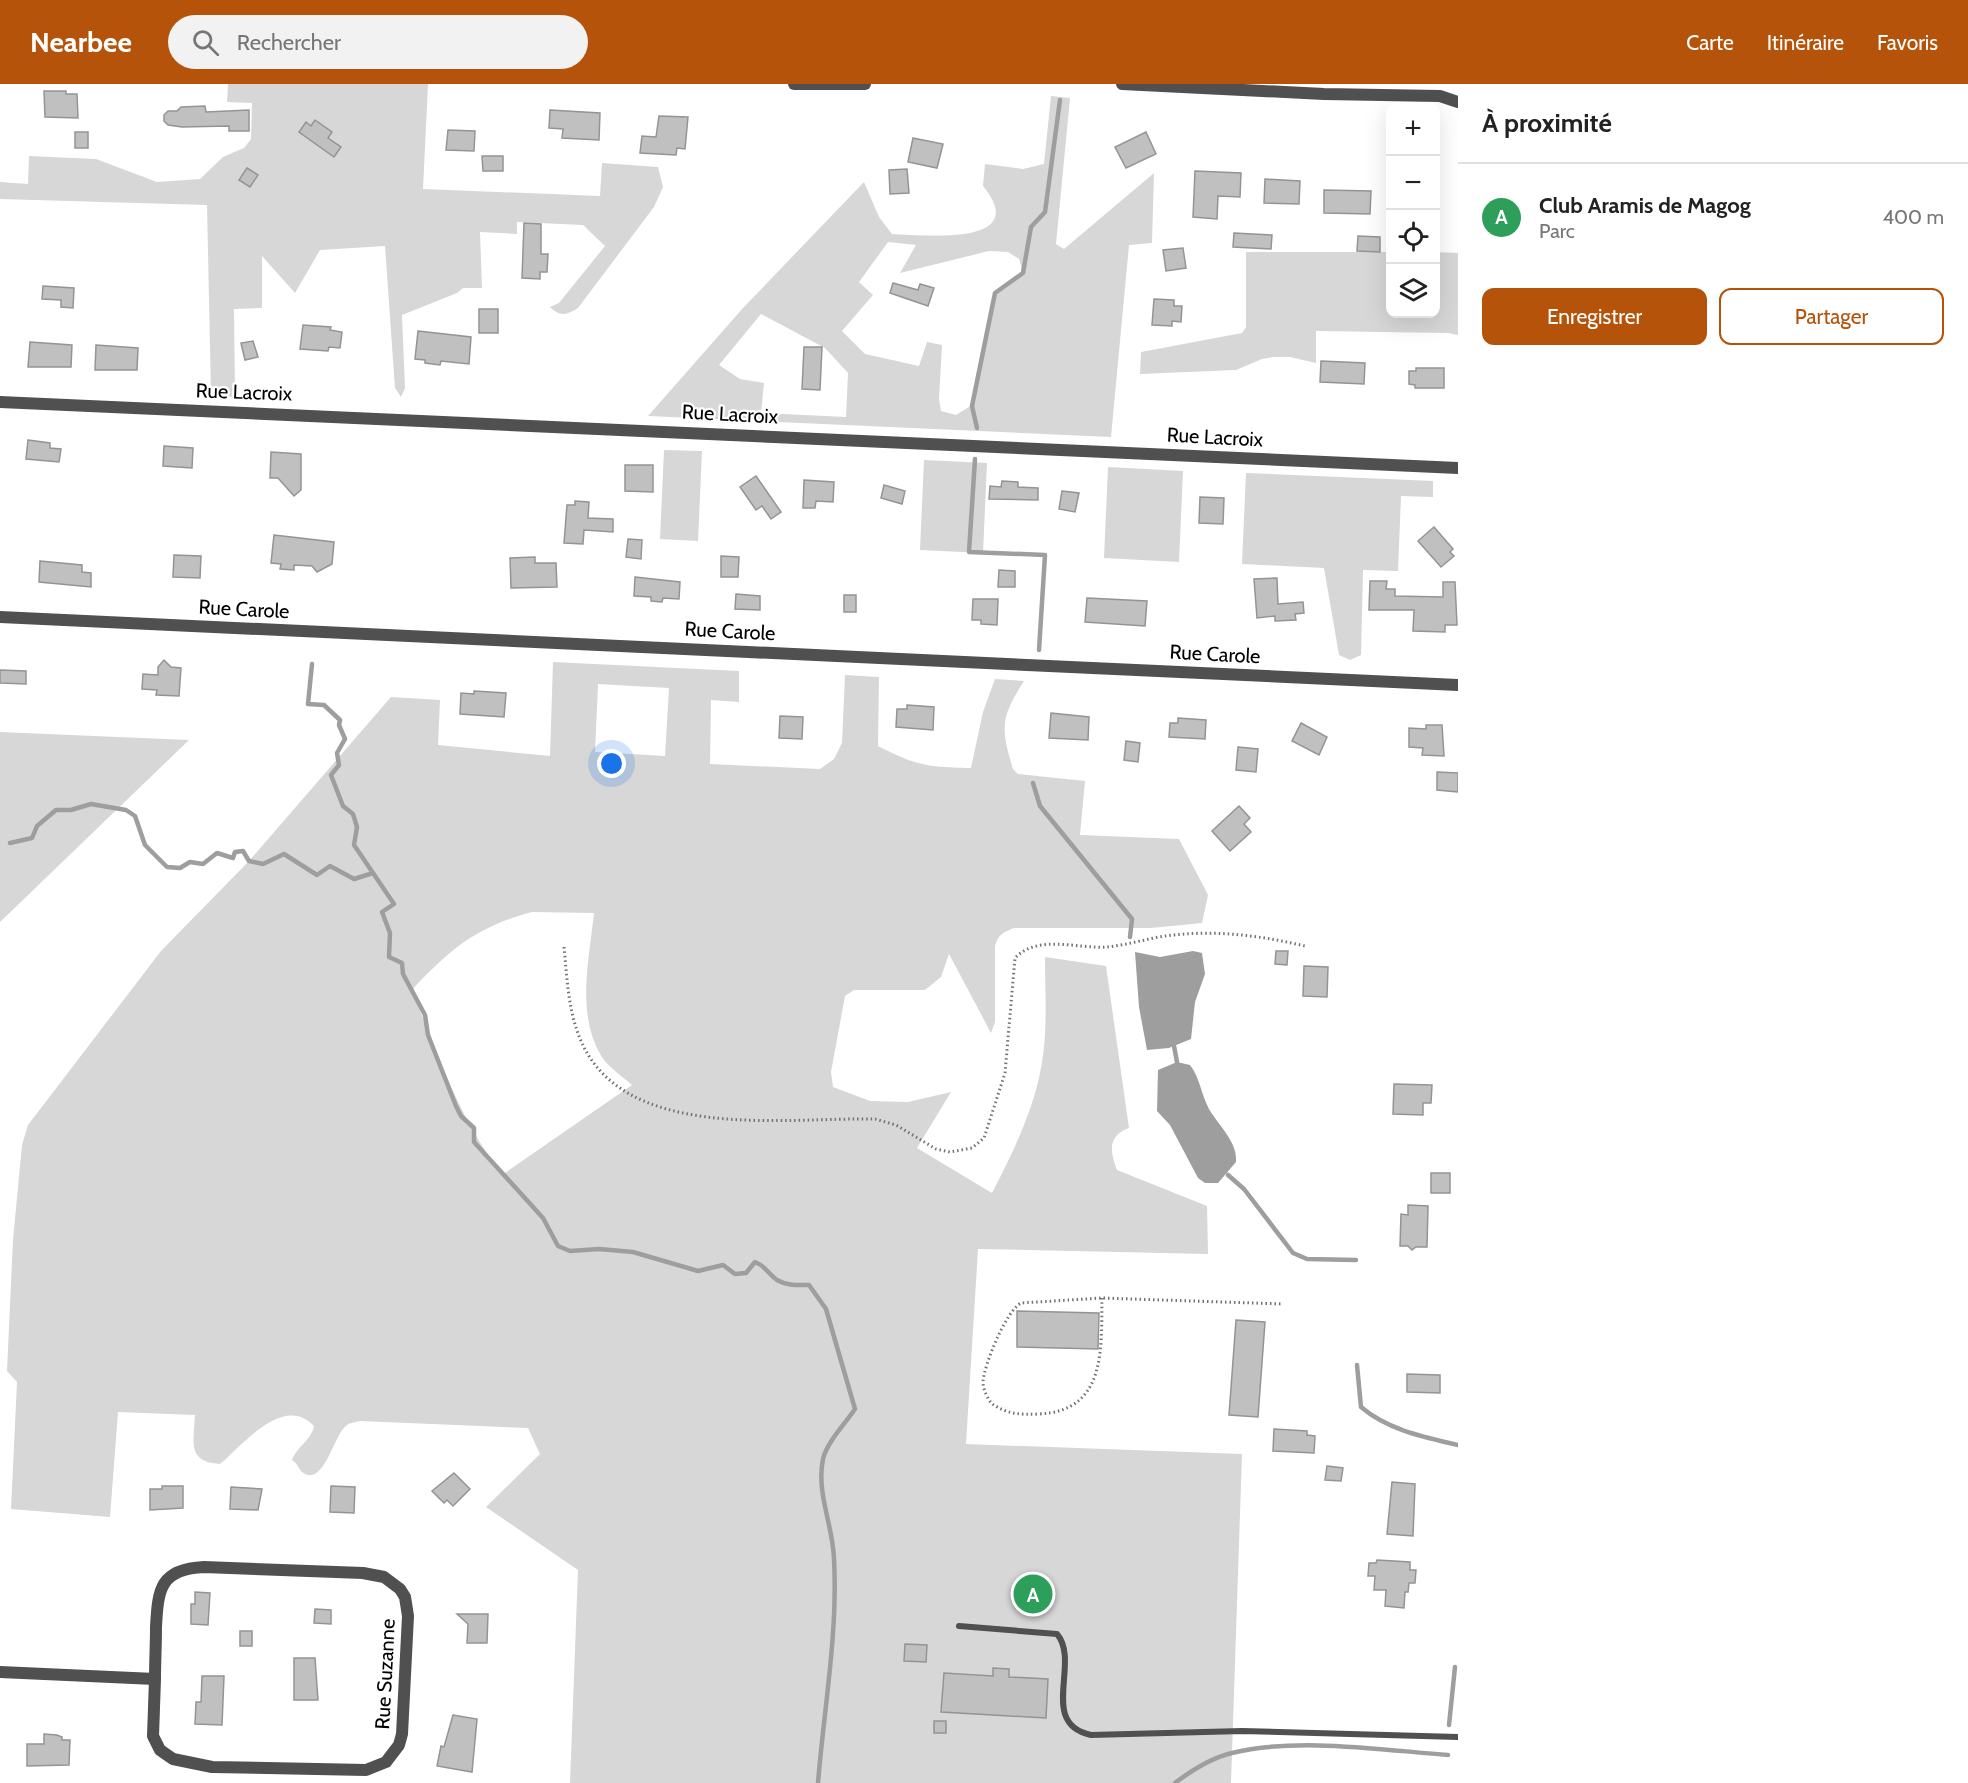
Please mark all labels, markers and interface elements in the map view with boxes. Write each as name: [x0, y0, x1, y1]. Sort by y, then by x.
search box: [168, 15, 588, 69]
text: Nearbee: [30, 25, 132, 59]
icon: search: [189, 26, 222, 59]
text: Rechercher: [237, 29, 341, 56]
text: Carte: [1686, 30, 1734, 55]
text: Itinéraire: [1767, 30, 1844, 55]
text: Favoris: [1877, 30, 1938, 55]
map controls: [1386, 102, 1440, 318]
button: +: [1386, 102, 1440, 156]
text: À proximité: [1482, 107, 1612, 139]
button: −: [1386, 156, 1440, 210]
text: Club Aramis de Magog: [1539, 192, 1751, 219]
text: A: [1495, 205, 1508, 229]
text: 400 m: [1882, 205, 1944, 229]
button: locate: [1386, 210, 1440, 264]
text: Parc: [1539, 219, 1575, 243]
button: layers: [1386, 264, 1440, 318]
button: Enregistrer: [1482, 288, 1707, 345]
button: Partager: [1719, 288, 1944, 345]
street label: Rue Lacroix: [195, 378, 293, 406]
street label: Rue Lacroix: [681, 399, 779, 429]
street label: Rue Lacroix: [1166, 422, 1264, 452]
street label: Rue Carole: [198, 595, 290, 623]
street label: Rue Carole: [684, 617, 776, 645]
street label: Rue Carole: [1169, 640, 1261, 668]
your location: [597, 749, 626, 778]
pin: A: [1014, 1572, 1052, 1616]
street label: Rue Suzanne: [370, 1618, 400, 1730]

